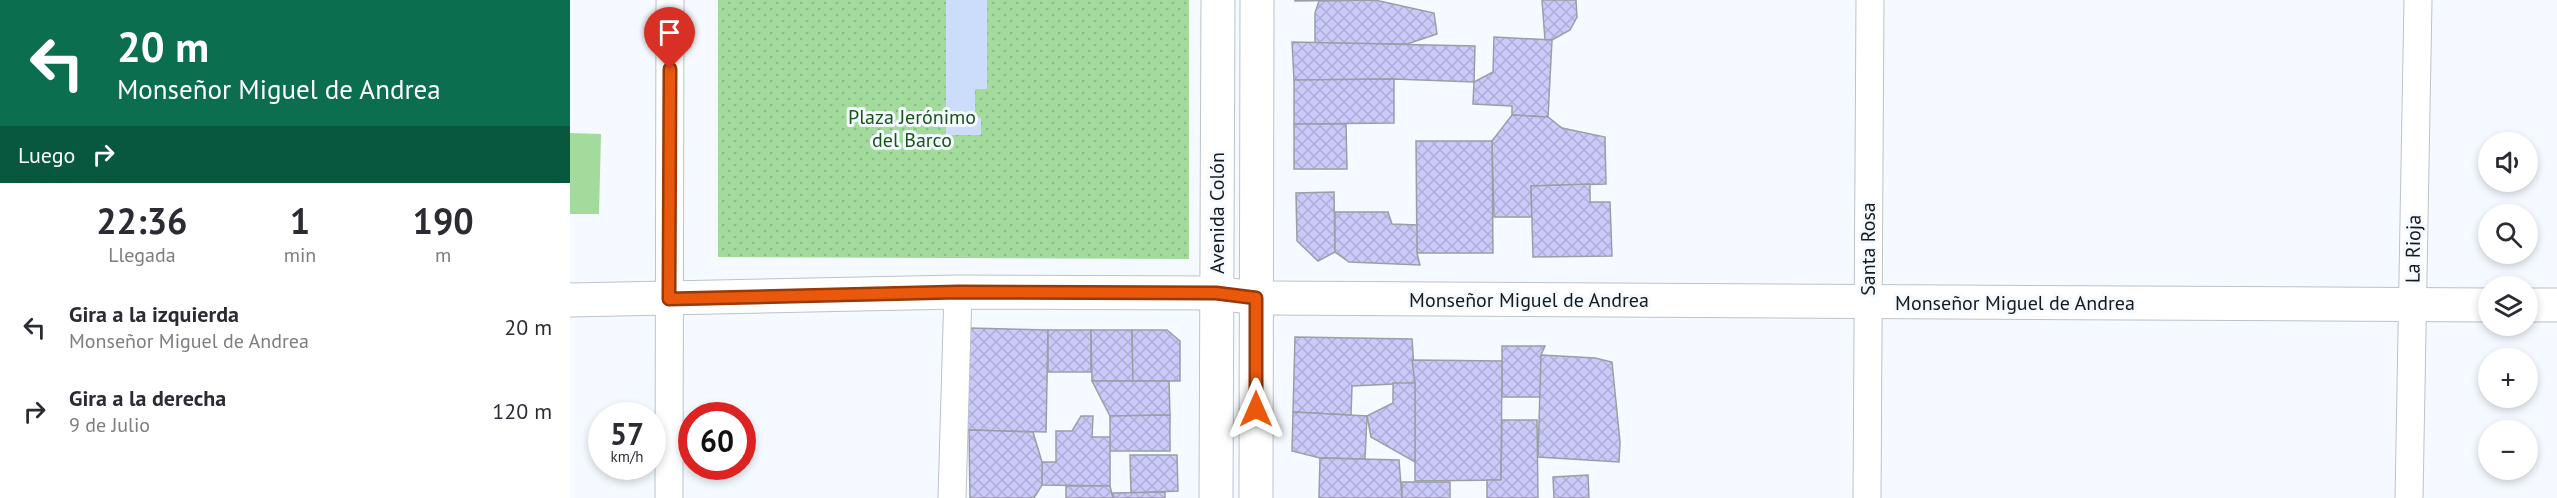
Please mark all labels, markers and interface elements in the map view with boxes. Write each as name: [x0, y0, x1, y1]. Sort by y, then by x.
pin: [644, 7, 695, 69]
icon: arrive: [653, 16, 686, 49]
text: 20 m: [117, 19, 209, 74]
icon: left: [18, 24, 96, 102]
text: Monseñor Miguel de Andrea: [117, 72, 441, 106]
park label: Plaza Jerónimo del Barco: [848, 104, 976, 153]
map controls: [2478, 132, 2538, 480]
button: sound: [2478, 132, 2538, 192]
icon: right: [87, 138, 120, 171]
text: Luego: [18, 141, 75, 169]
street label: Avenida Colón: [1204, 152, 1230, 274]
text: 22:36: [96, 197, 188, 244]
text: 1: [290, 197, 310, 244]
text: 190: [413, 197, 474, 244]
street label: Santa Rosa: [1855, 202, 1881, 296]
button: search: [2478, 204, 2538, 264]
street label: La Rioja: [2399, 215, 2427, 283]
text: Llegada: [108, 242, 176, 268]
text: min: [284, 242, 316, 268]
text: m: [435, 242, 451, 268]
button: layers: [2478, 276, 2538, 336]
street label: Monseñor Miguel de Andrea: [1409, 287, 1649, 313]
street label: Monseñor Miguel de Andrea: [1895, 290, 2135, 316]
text: Gira a la izquierda: [69, 300, 239, 328]
icon: left: [18, 311, 51, 344]
text: 20 m: [504, 313, 552, 341]
text: Monseñor Miguel de Andrea: [69, 328, 309, 354]
button: +: [2478, 348, 2538, 408]
position arrow: [1224, 377, 1288, 441]
text: Gira a la derecha: [69, 384, 226, 412]
icon: right: [18, 395, 51, 428]
text: 120 m: [492, 397, 552, 425]
speed limit sign: 60: [678, 402, 756, 480]
text: 9 de Julio: [69, 412, 150, 438]
text: 57: [610, 414, 644, 453]
button: −: [2478, 420, 2538, 480]
text: km/h: [611, 447, 643, 466]

